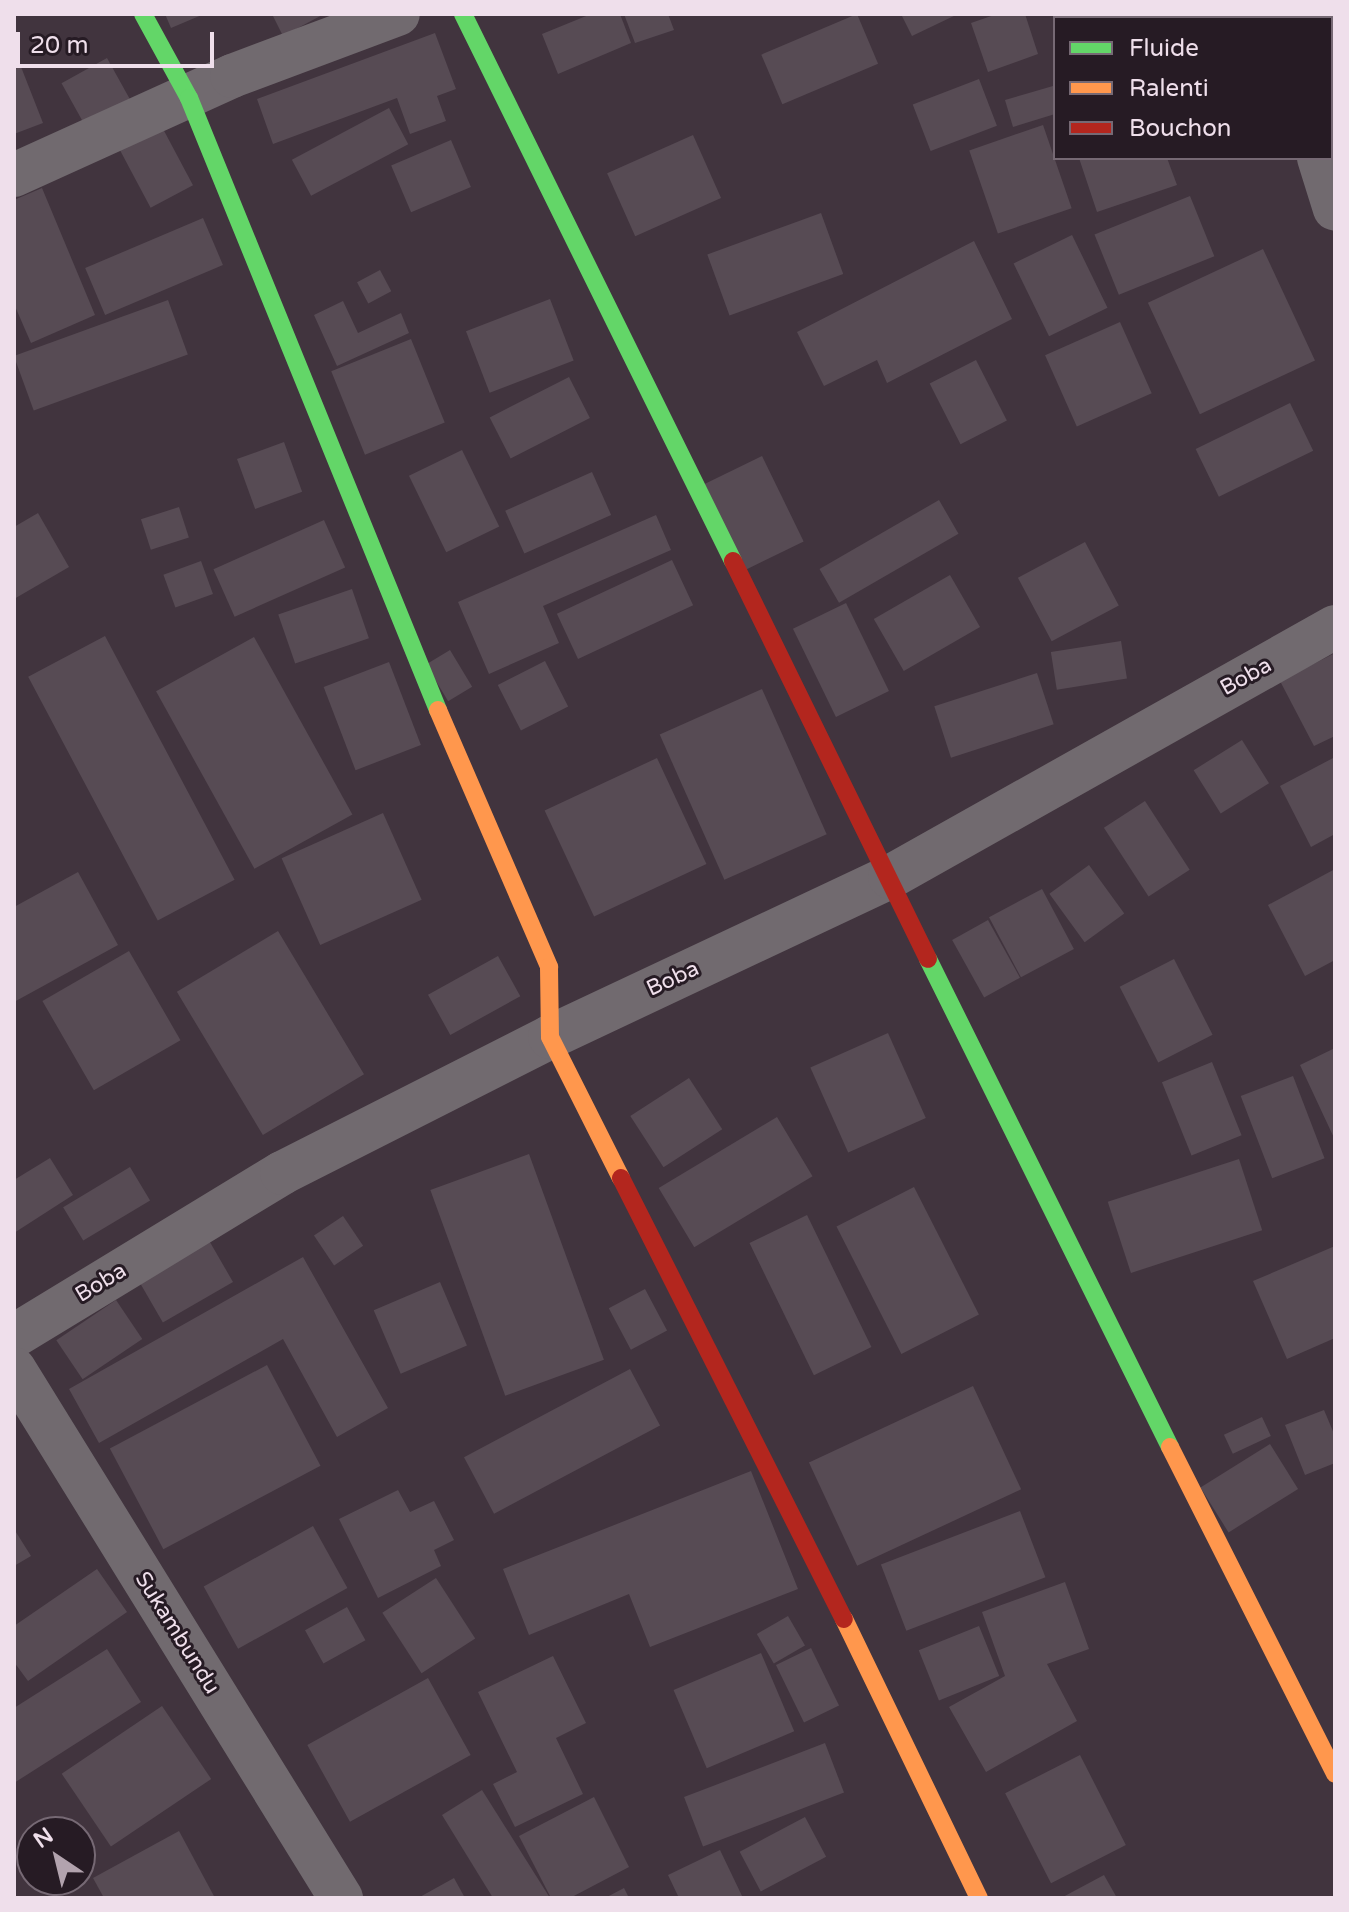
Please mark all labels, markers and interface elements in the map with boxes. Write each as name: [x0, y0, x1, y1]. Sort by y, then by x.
scale bar: [20, 16, 218, 66]
legend: [1053, 16, 1333, 160]
text: 20 m: [30, 31, 88, 60]
text: Fluide: [1129, 34, 1199, 63]
text: Ralenti: [1129, 74, 1209, 103]
text: Bouchon: [1129, 114, 1231, 143]
street label: Boba: [1216, 652, 1276, 702]
street label: Boba: [643, 955, 703, 1003]
street label: Boba: [71, 1258, 131, 1308]
street label: Sukambundu: [129, 1567, 225, 1699]
north arrow: [16, 1816, 96, 1896]
text: N: [29, 1822, 58, 1854]

